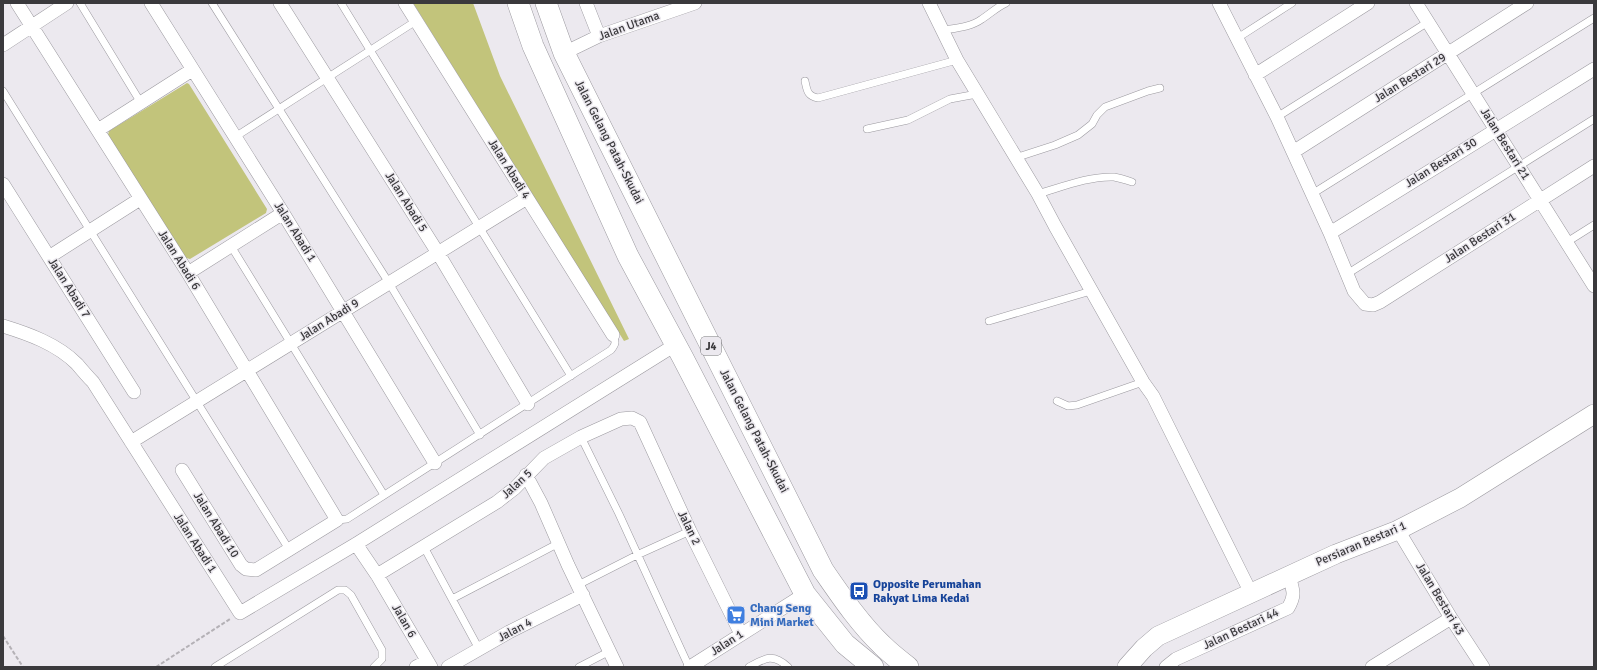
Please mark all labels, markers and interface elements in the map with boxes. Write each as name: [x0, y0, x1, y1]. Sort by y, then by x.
street label: Jalan Utama: [596, 8, 662, 44]
street label: Jalan Bestari 29: [1371, 50, 1449, 106]
street label: Jalan Gelang Patah-Skudai: [571, 78, 647, 206]
street label: Jalan Bestari 21: [1477, 105, 1533, 183]
street label: Jalan Bestari 30: [1402, 135, 1480, 191]
street label: Jalan Abadi 4: [485, 136, 534, 202]
street label: Jalan Abadi 5: [382, 169, 430, 235]
street label: Jalan Abadi 1: [271, 199, 319, 265]
street label: Jalan Bestari 31: [1441, 209, 1519, 267]
street label: Jalan Abadi 6: [155, 227, 203, 293]
street label: Jalan Abadi 7: [45, 255, 93, 321]
street label: Jalan Abadi 9: [296, 296, 362, 344]
road number: J4: [701, 337, 721, 355]
street label: Jalan Gelang Patah-Skudai: [716, 367, 792, 495]
street label: Jalan 5: [499, 466, 535, 502]
street label: Jalan Abadi 10: [190, 489, 242, 561]
street label: Jalan 2: [674, 508, 704, 548]
street label: Jalan Abadi 1: [170, 510, 220, 576]
street label: Persiaran Bestari 1: [1313, 518, 1409, 570]
street label: Jalan Bestari 43: [1412, 560, 1468, 638]
place label: Opposite Perumahan Rakyat Lima Kedai: [873, 577, 982, 606]
bus stop icon: Opposite Perumahan Rakyat Lima Kedai: [848, 580, 870, 602]
street label: Jalan 6: [388, 601, 420, 641]
place label: Chang Seng Mini Market: [750, 601, 814, 630]
supermarket icon: Chang Seng Mini Market: [725, 604, 747, 626]
street label: Jalan Bestari 44: [1201, 605, 1282, 653]
street label: Jalan 4: [495, 615, 535, 645]
street label: Jalan 1: [708, 627, 746, 659]

